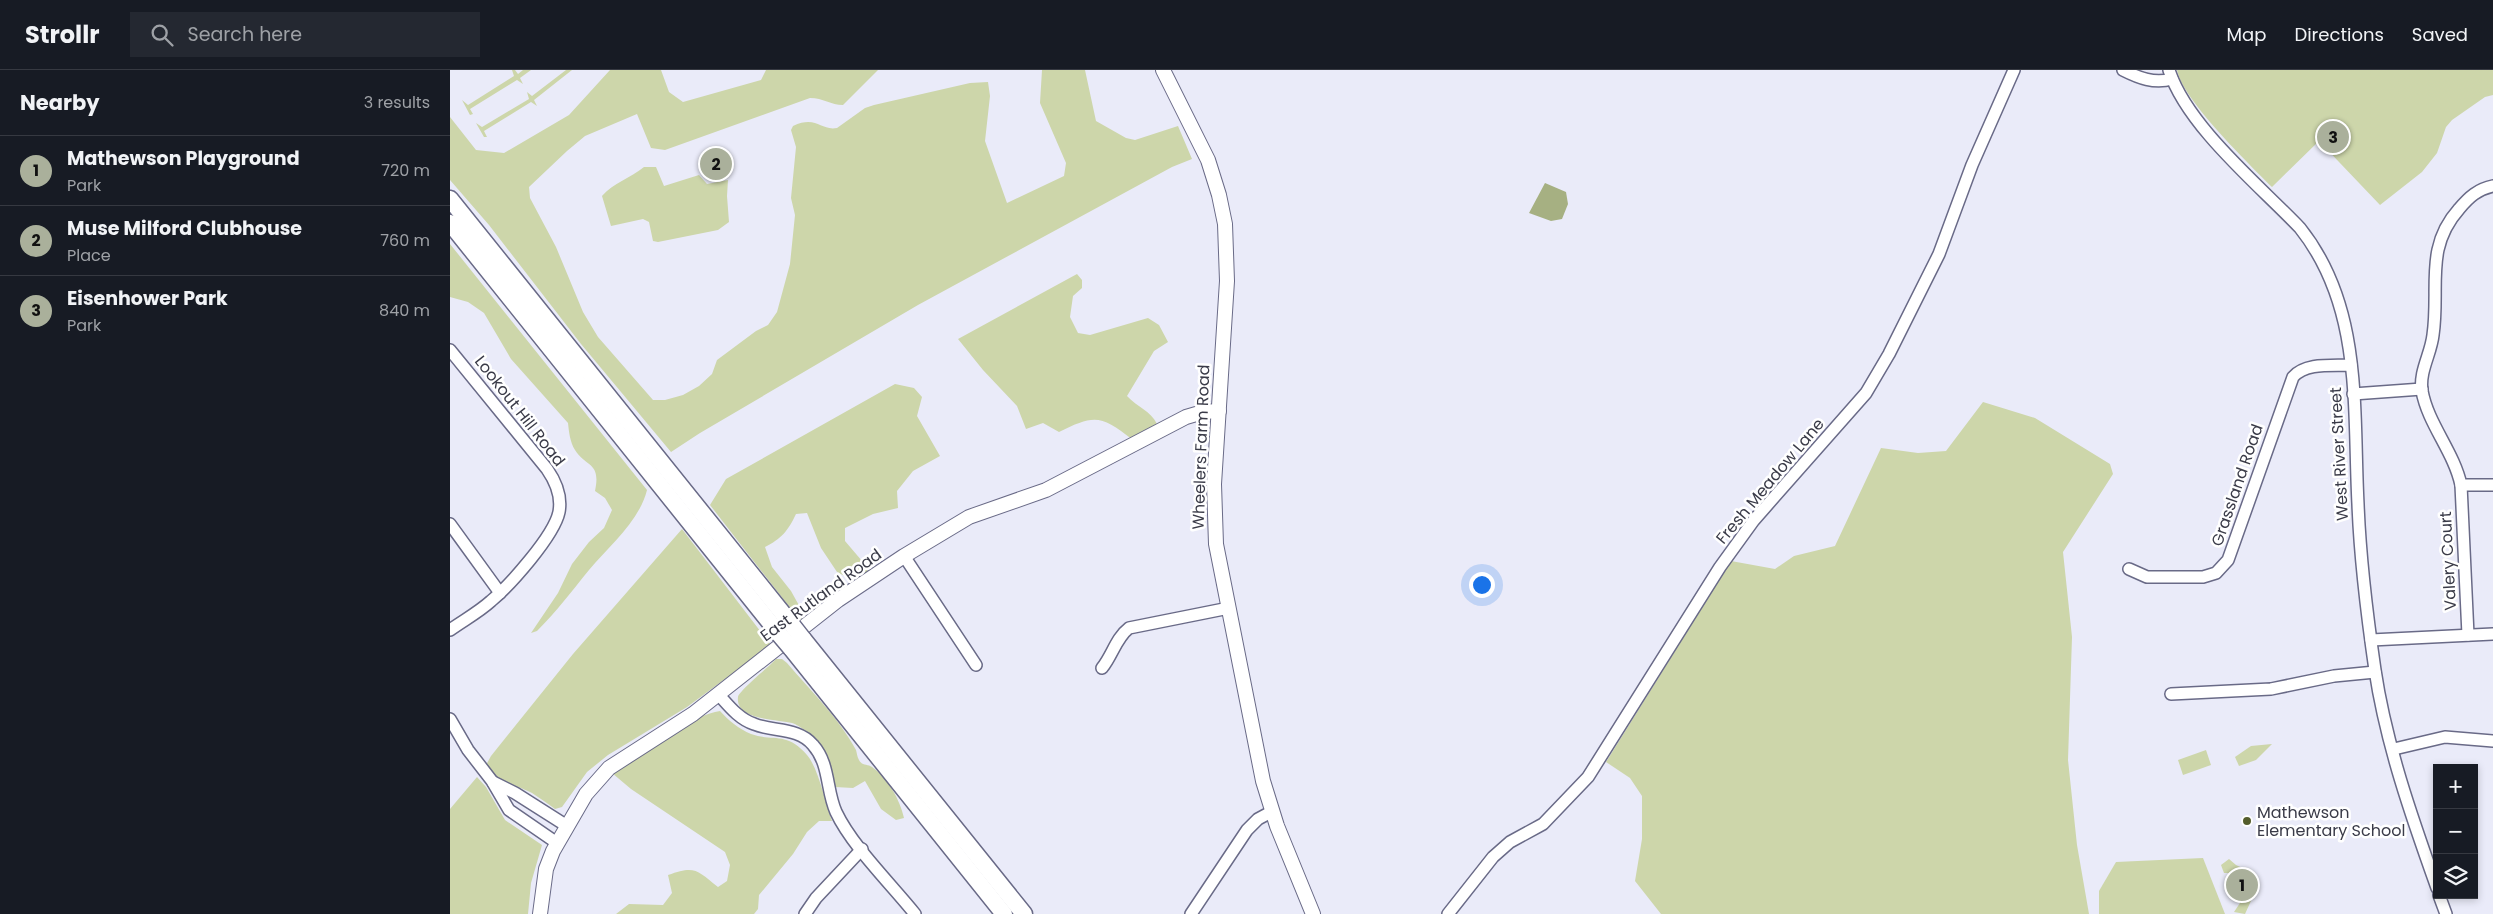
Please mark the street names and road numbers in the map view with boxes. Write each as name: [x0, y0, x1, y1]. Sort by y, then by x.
street label: Lookout Hill Road: [469, 351, 571, 471]
street label: Wheelers Farm Road: [1187, 364, 1215, 530]
street label: West River Street: [2324, 387, 2354, 521]
street label: Fresh Meadow Lane: [1711, 413, 1830, 549]
street label: Grassland Road: [2205, 421, 2269, 549]
street label: Valery Court: [2434, 511, 2462, 611]
street label: East Rutland Road: [756, 543, 886, 647]

